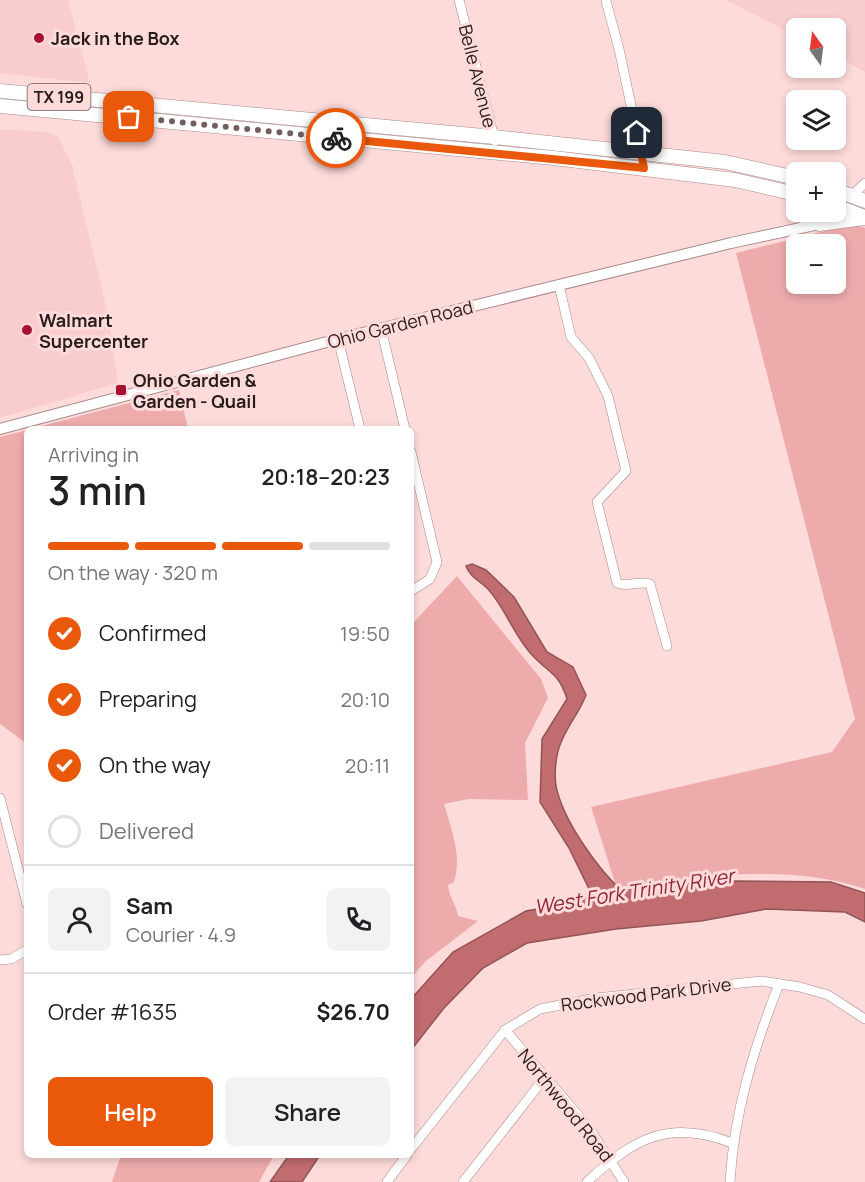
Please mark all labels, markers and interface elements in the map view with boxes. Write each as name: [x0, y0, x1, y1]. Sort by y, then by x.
north arrow: [786, 18, 846, 78]
map controls: [786, 18, 846, 294]
street label: Belle Avenue: [454, 22, 502, 130]
place label: Jack in the Box: [51, 26, 180, 50]
marker: Jack in the Box: [32, 31, 46, 45]
road number: TX 199: [28, 84, 90, 110]
button: layers: [786, 90, 846, 150]
pin: [103, 91, 154, 142]
icon: bag: [112, 100, 145, 133]
pin: [611, 107, 662, 158]
courier: [306, 108, 366, 168]
icon: home: [620, 116, 653, 149]
icon: bike: [320, 122, 353, 155]
button: +: [786, 162, 846, 222]
button: −: [786, 234, 846, 294]
street label: Ohio Garden Road: [325, 294, 475, 354]
place label: Walmart Supercenter: [39, 308, 148, 353]
marker: Walmart Supercenter: [20, 323, 34, 337]
place label: Ohio Garden & Garden - Quail: [133, 368, 257, 413]
marker: Ohio Garden & Garden - Quail: [114, 383, 128, 397]
text: Arriving in: [48, 441, 139, 468]
text: 20:18–20:23: [262, 462, 390, 492]
text: 3 min: [48, 463, 147, 517]
text: On the way · 320 m: [48, 559, 218, 586]
icon: check: [48, 617, 81, 650]
text: Confirmed: [99, 618, 207, 648]
text: 19:50: [340, 620, 390, 647]
icon: check: [48, 683, 81, 716]
text: Preparing: [99, 684, 197, 714]
text: 20:10: [340, 686, 390, 713]
icon: check: [48, 749, 81, 782]
text: On the way: [99, 750, 211, 780]
text: 20:11: [345, 752, 390, 779]
text: Delivered: [99, 816, 194, 846]
water label: West Fork Trinity River: [532, 861, 739, 920]
button: person: [48, 888, 111, 951]
button: phone: [327, 888, 390, 951]
text: Sam: [126, 891, 173, 921]
text: Courier · 4.9: [126, 921, 236, 948]
street label: Rockwood Park Drive: [559, 972, 733, 1016]
text: Order #1635: [48, 997, 177, 1027]
text: $26.70: [317, 997, 390, 1027]
street label: Northwood Road: [513, 1043, 619, 1167]
button: Help: [48, 1077, 213, 1146]
button: Share: [225, 1077, 390, 1146]

